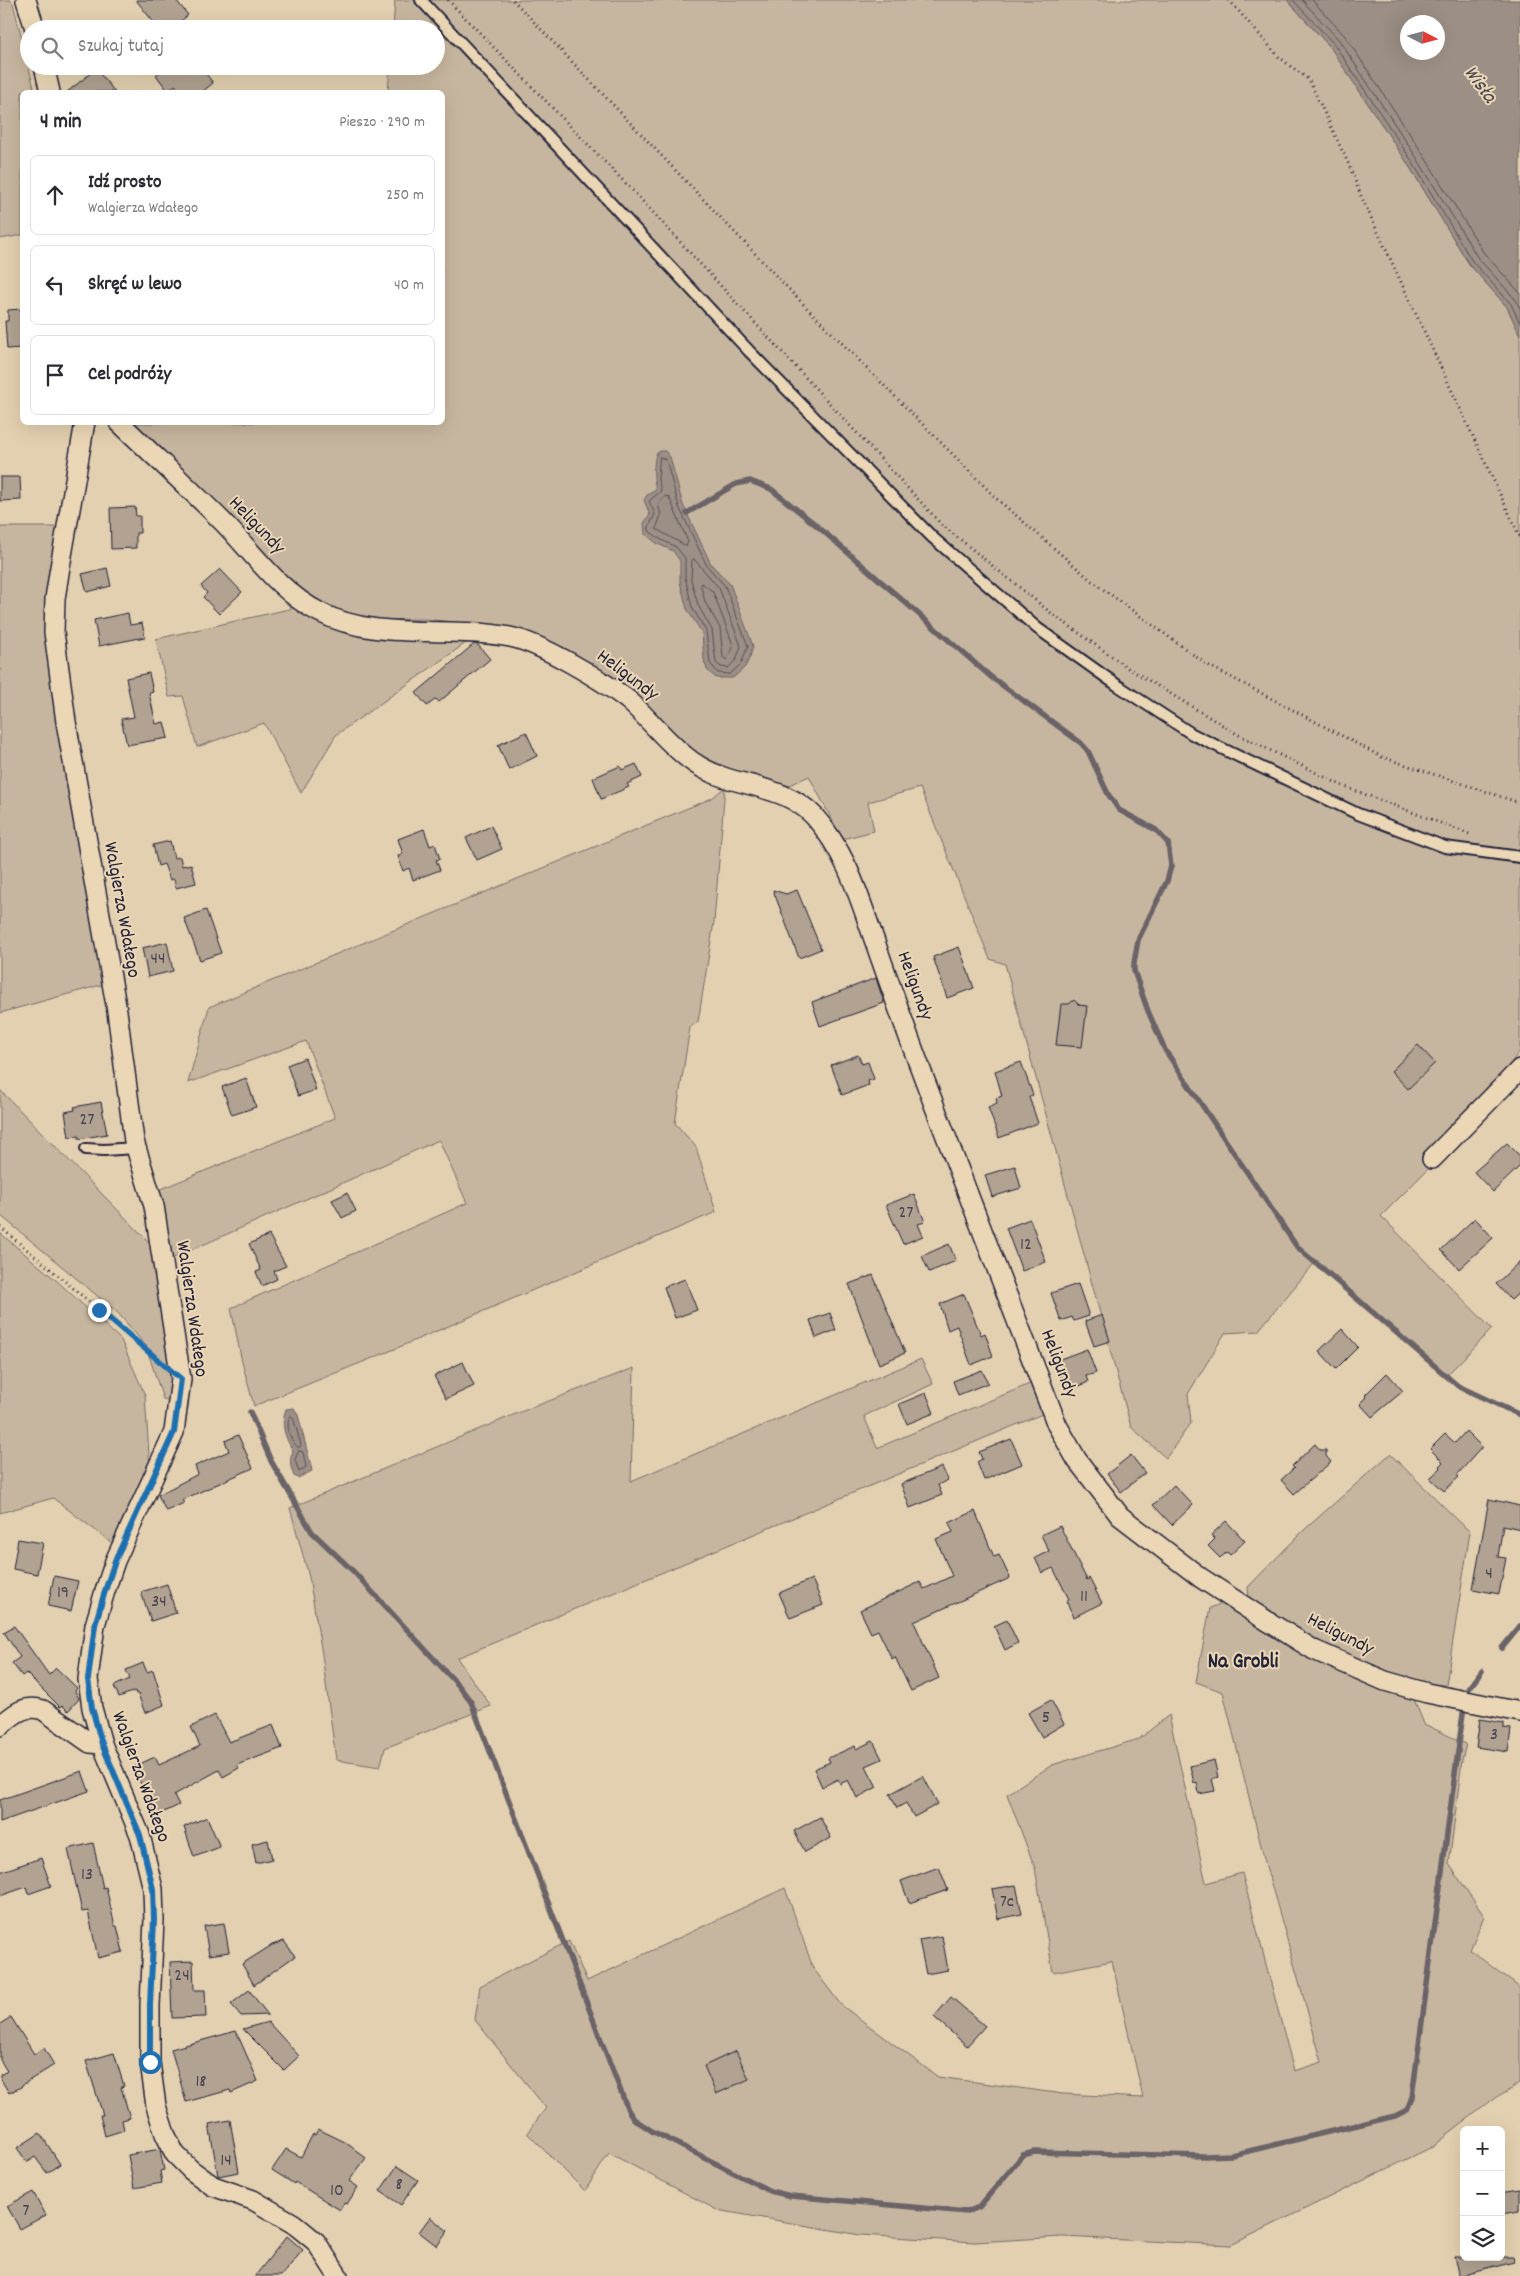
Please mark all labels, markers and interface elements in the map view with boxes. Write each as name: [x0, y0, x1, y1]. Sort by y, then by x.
north arrow: [1400, 15, 1445, 60]
search box: [20, 20, 445, 75]
icon: search: [38, 34, 66, 62]
text: Szukaj tutaj: [78, 34, 164, 61]
water label: Wisła: [1455, 60, 1504, 111]
text: 4 min: [40, 108, 82, 138]
text: Pieszo · 290 m: [339, 111, 425, 134]
text: Idź prosto: [88, 170, 161, 197]
icon: ahead: [41, 181, 69, 209]
text: 250 m: [386, 184, 424, 207]
text: Walgierza Wdałego: [88, 197, 198, 220]
icon: left: [41, 271, 69, 299]
text: Skręć w lewo: [88, 272, 182, 299]
text: 40 m: [394, 274, 424, 297]
icon: arrive: [41, 361, 69, 389]
text: Cel podróży: [88, 362, 171, 389]
street label: Heligundy: [221, 491, 292, 562]
street label: Heligundy: [590, 643, 665, 709]
street label: Walgierza Wdałego: [95, 840, 147, 980]
house number: 44: [151, 947, 165, 972]
street label: Heligundy: [889, 948, 940, 1025]
house number: 27: [80, 1108, 94, 1133]
house number: 27: [899, 1201, 913, 1226]
house number: 12: [1020, 1233, 1032, 1258]
street label: Walgierza Wdałego: [168, 1239, 214, 1379]
route end: [88, 1299, 111, 1322]
street label: Heligundy: [1032, 1326, 1084, 1403]
house number: 4: [1485, 1562, 1493, 1587]
house number: 19: [57, 1581, 69, 1606]
house number: 11: [1080, 1585, 1088, 1610]
house number: 34: [151, 1590, 167, 1615]
street label: Heligundy: [1302, 1606, 1379, 1664]
district label: Na Grobli: [1208, 1648, 1279, 1678]
house number: 5: [1042, 1706, 1050, 1731]
street label: Walgierza Wdałego: [103, 1708, 177, 1847]
house number: 3: [1490, 1723, 1498, 1748]
house number: 13: [81, 1863, 93, 1888]
house number: 7c: [1000, 1890, 1014, 1915]
house number: 24: [174, 1964, 190, 1989]
route start: [139, 2051, 162, 2074]
house number: 18: [195, 2070, 207, 2095]
map controls: [1460, 2126, 1505, 2261]
button: +: [1460, 2126, 1505, 2171]
house number: 14: [220, 2149, 232, 2174]
button: −: [1460, 2171, 1505, 2216]
house number: 8: [395, 2173, 403, 2198]
house number: 10: [330, 2179, 344, 2204]
house number: 7: [23, 2199, 30, 2224]
button: layers: [1460, 2216, 1505, 2261]

